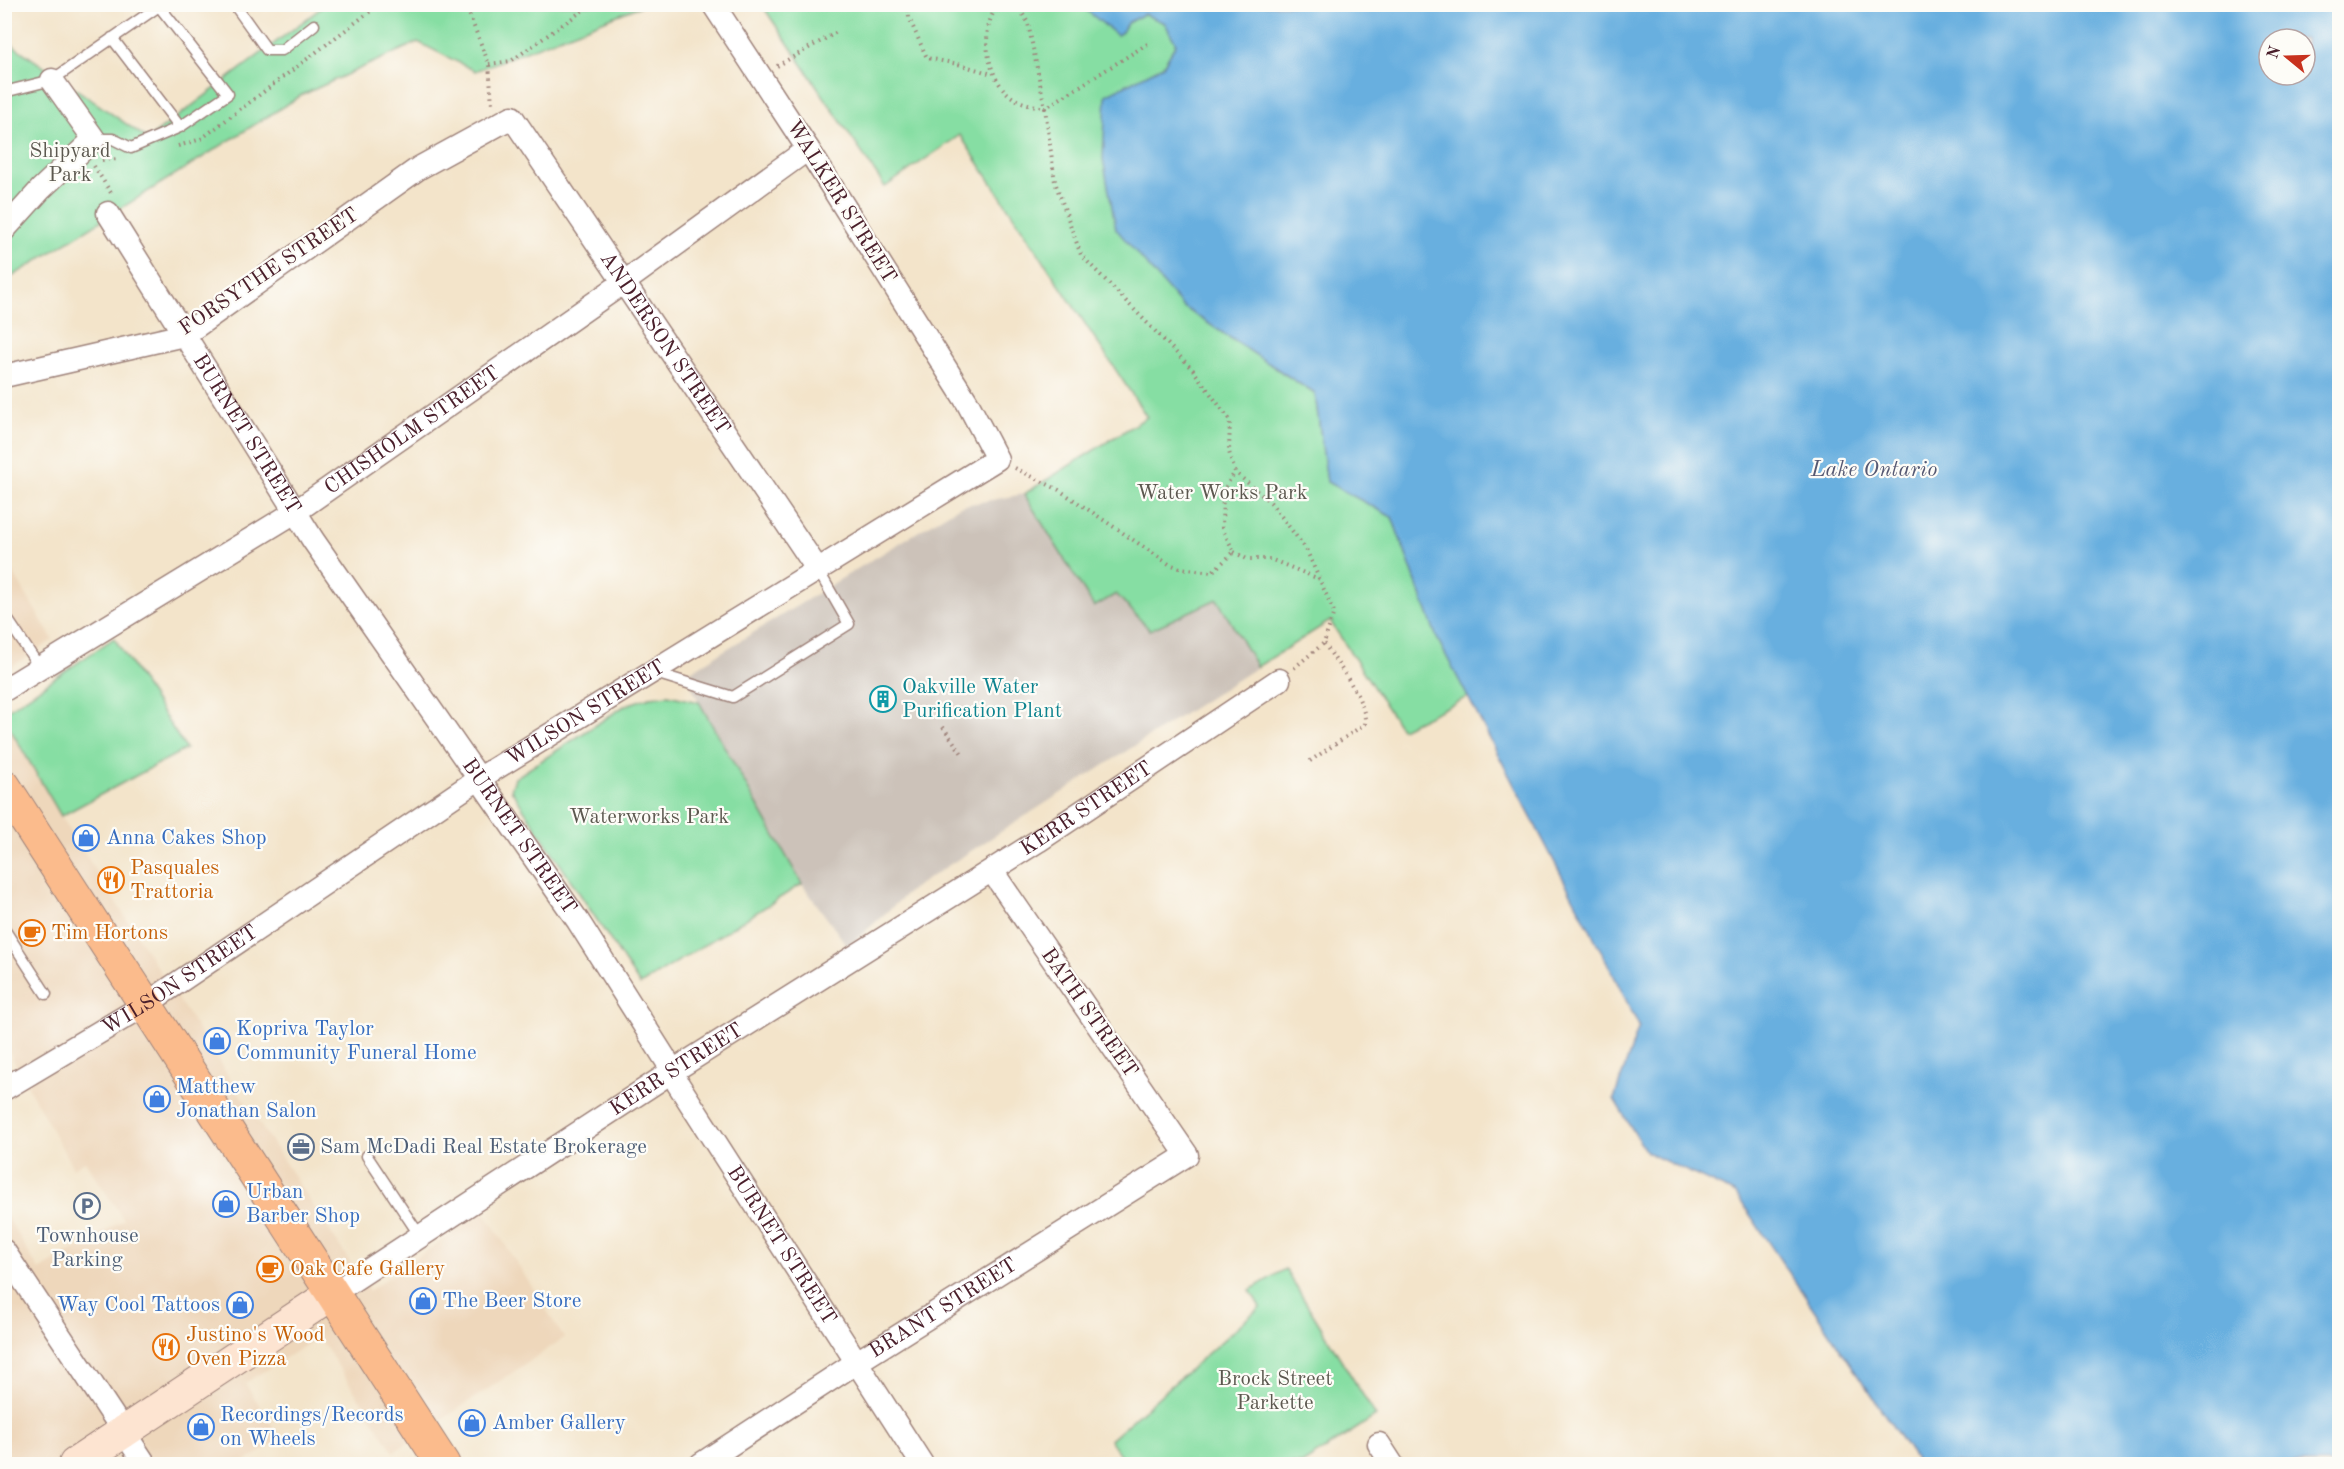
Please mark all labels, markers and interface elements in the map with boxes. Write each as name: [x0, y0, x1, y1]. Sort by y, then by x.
north arrow: [2257, 27, 2317, 87]
text: N: [2265, 44, 2285, 61]
street label: WALKER STREET: [782, 117, 900, 287]
park label: Shipyard Park: [29, 141, 111, 186]
street label: FORSYTHE STREET: [176, 204, 362, 340]
street label: ANDERSON STREET: [596, 248, 734, 438]
street label: BURNET STREET: [189, 351, 304, 518]
street label: CHISHOLM STREET: [321, 362, 503, 498]
water label: Lake Ontario: [1810, 459, 1937, 481]
park label: Water Works Park: [1136, 483, 1308, 504]
street label: WILSON STREET: [503, 656, 669, 769]
place label: Oakville Water Purification Plant: [902, 677, 1062, 722]
building icon: Oakville Water Purification Plant: [868, 684, 898, 714]
street label: BURNET STREET: [458, 755, 580, 918]
street label: KERR STREET: [1017, 757, 1156, 860]
park label: Waterworks Park: [569, 807, 729, 828]
shop icon: Anna Cakes Shop: [71, 823, 101, 853]
place label: Anna Cakes Shop: [106, 828, 267, 849]
place label: Pasquales Trattoria: [130, 858, 219, 903]
restaurant icon: Pasquales Trattoria: [96, 865, 126, 895]
cafe icon: Tim Hortons: [17, 918, 47, 948]
street label: WILSON STREET: [98, 921, 262, 1039]
place label: Tim Hortons: [51, 923, 168, 944]
street label: BATH STREET: [1037, 945, 1141, 1081]
place label: Kopriva Taylor Community Funeral Home: [236, 1019, 477, 1064]
street label: KERR STREET: [606, 1019, 747, 1120]
shop icon: Kopriva Taylor Community Funeral Home: [202, 1026, 232, 1056]
place label: Matthew Jonathan Salon: [176, 1077, 317, 1122]
shop icon: Matthew Jonathan Salon: [142, 1084, 172, 1114]
office icon: Sam McDadi Real Estate Brokerage: [286, 1132, 316, 1162]
place label: Sam McDadi Real Estate Brokerage: [320, 1137, 647, 1158]
street label: BURNET STREET: [723, 1162, 840, 1328]
place label: Urban Barber Shop: [246, 1182, 360, 1227]
shop icon: Urban Barber Shop: [211, 1189, 241, 1219]
parking icon: Townhouse Parking: [72, 1191, 102, 1221]
place label: Townhouse Parking: [35, 1226, 139, 1271]
cafe icon: Oak Cafe Gallery: [255, 1254, 285, 1284]
street label: BRANT STREET: [866, 1254, 1021, 1362]
place label: Oak Cafe Gallery: [290, 1259, 445, 1280]
shop icon: The Beer Store: [408, 1286, 438, 1316]
shop icon: Way Cool Tattoos: [225, 1290, 255, 1320]
place label: The Beer Store: [442, 1291, 581, 1312]
place label: Way Cool Tattoos: [57, 1295, 220, 1316]
place label: Justino's Wood Oven Pizza: [186, 1325, 325, 1370]
restaurant icon: Justino's Wood Oven Pizza: [151, 1332, 181, 1362]
park label: Brock Street Parkette: [1217, 1369, 1333, 1414]
place label: Recordings/Records on Wheels: [220, 1405, 404, 1450]
shop icon: Amber Gallery: [457, 1408, 487, 1438]
shop icon: Recordings/Records on Wheels: [186, 1412, 216, 1442]
place label: Amber Gallery: [492, 1413, 626, 1434]

